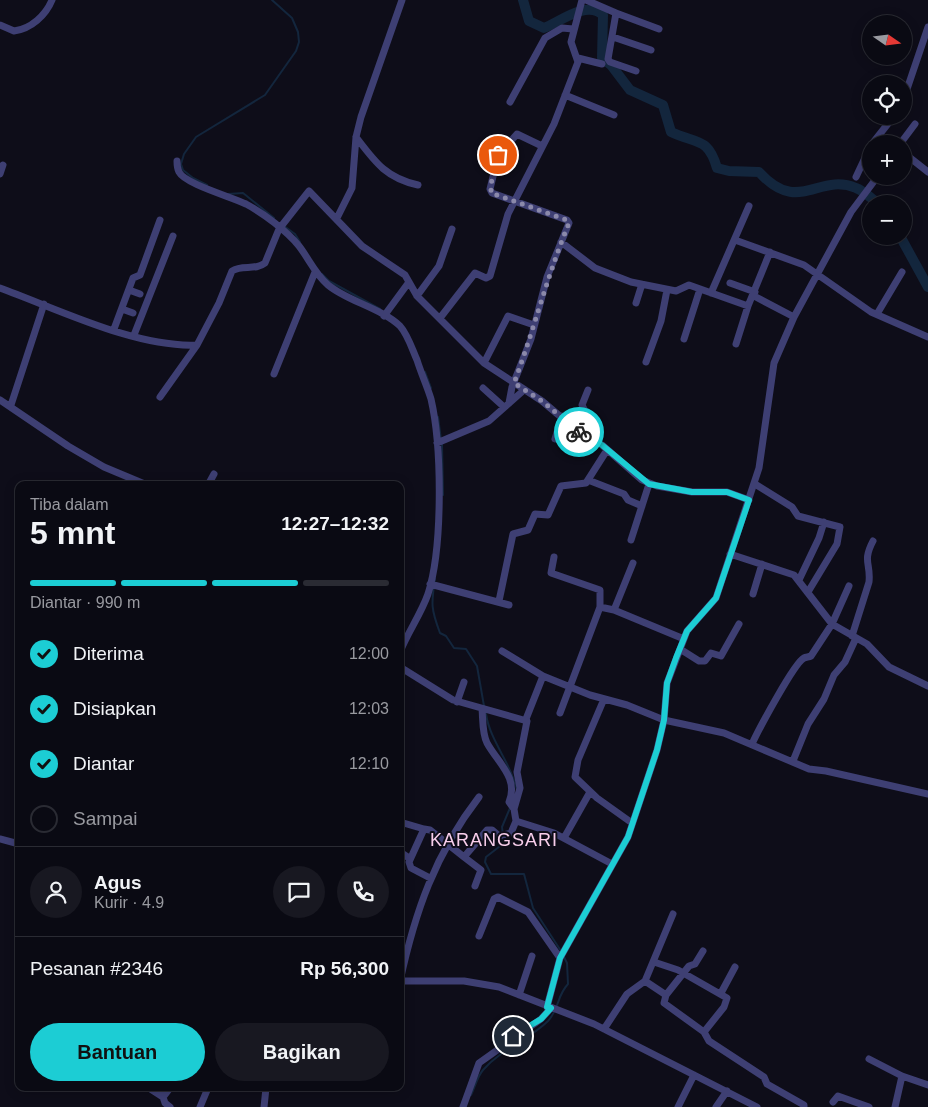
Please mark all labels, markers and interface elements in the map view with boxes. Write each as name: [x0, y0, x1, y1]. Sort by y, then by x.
north arrow: [862, 15, 912, 65]
map controls: [862, 15, 912, 245]
button: locate: [862, 75, 912, 125]
pin: [477, 134, 519, 176]
button: +: [862, 135, 912, 185]
icon: bag: [484, 141, 512, 169]
button: −: [862, 195, 912, 245]
courier: [554, 407, 604, 457]
icon: bike: [565, 418, 593, 446]
text: Tiba dalam: [30, 496, 109, 513]
text: 12:27–12:32: [281, 513, 389, 534]
text: 5 mnt: [30, 515, 115, 551]
text: Diantar · 990 m: [30, 594, 140, 611]
icon: check: [30, 640, 58, 668]
text: Diterima: [73, 643, 144, 664]
text: 12:00: [349, 645, 389, 662]
icon: check: [30, 695, 58, 723]
text: Disiapkan: [73, 698, 156, 719]
text: 12:03: [349, 700, 389, 717]
icon: check: [30, 750, 58, 778]
text: Diantar: [73, 753, 134, 774]
text: 12:10: [349, 755, 389, 772]
text: Sampai: [73, 808, 137, 829]
district label: KARANGSARI: [430, 830, 558, 850]
button: person: [30, 866, 82, 918]
button: chat: [273, 866, 325, 918]
button: phone: [337, 866, 389, 918]
text: Agus: [94, 872, 142, 893]
text: Kurir · 4.9: [94, 894, 164, 911]
text: Pesanan #2346: [30, 958, 163, 979]
text: Rp 56,300: [300, 958, 389, 979]
pin: [492, 1015, 534, 1057]
icon: home: [499, 1022, 527, 1050]
button: Bantuan: [30, 1023, 205, 1081]
button: Bagikan: [215, 1023, 389, 1081]

